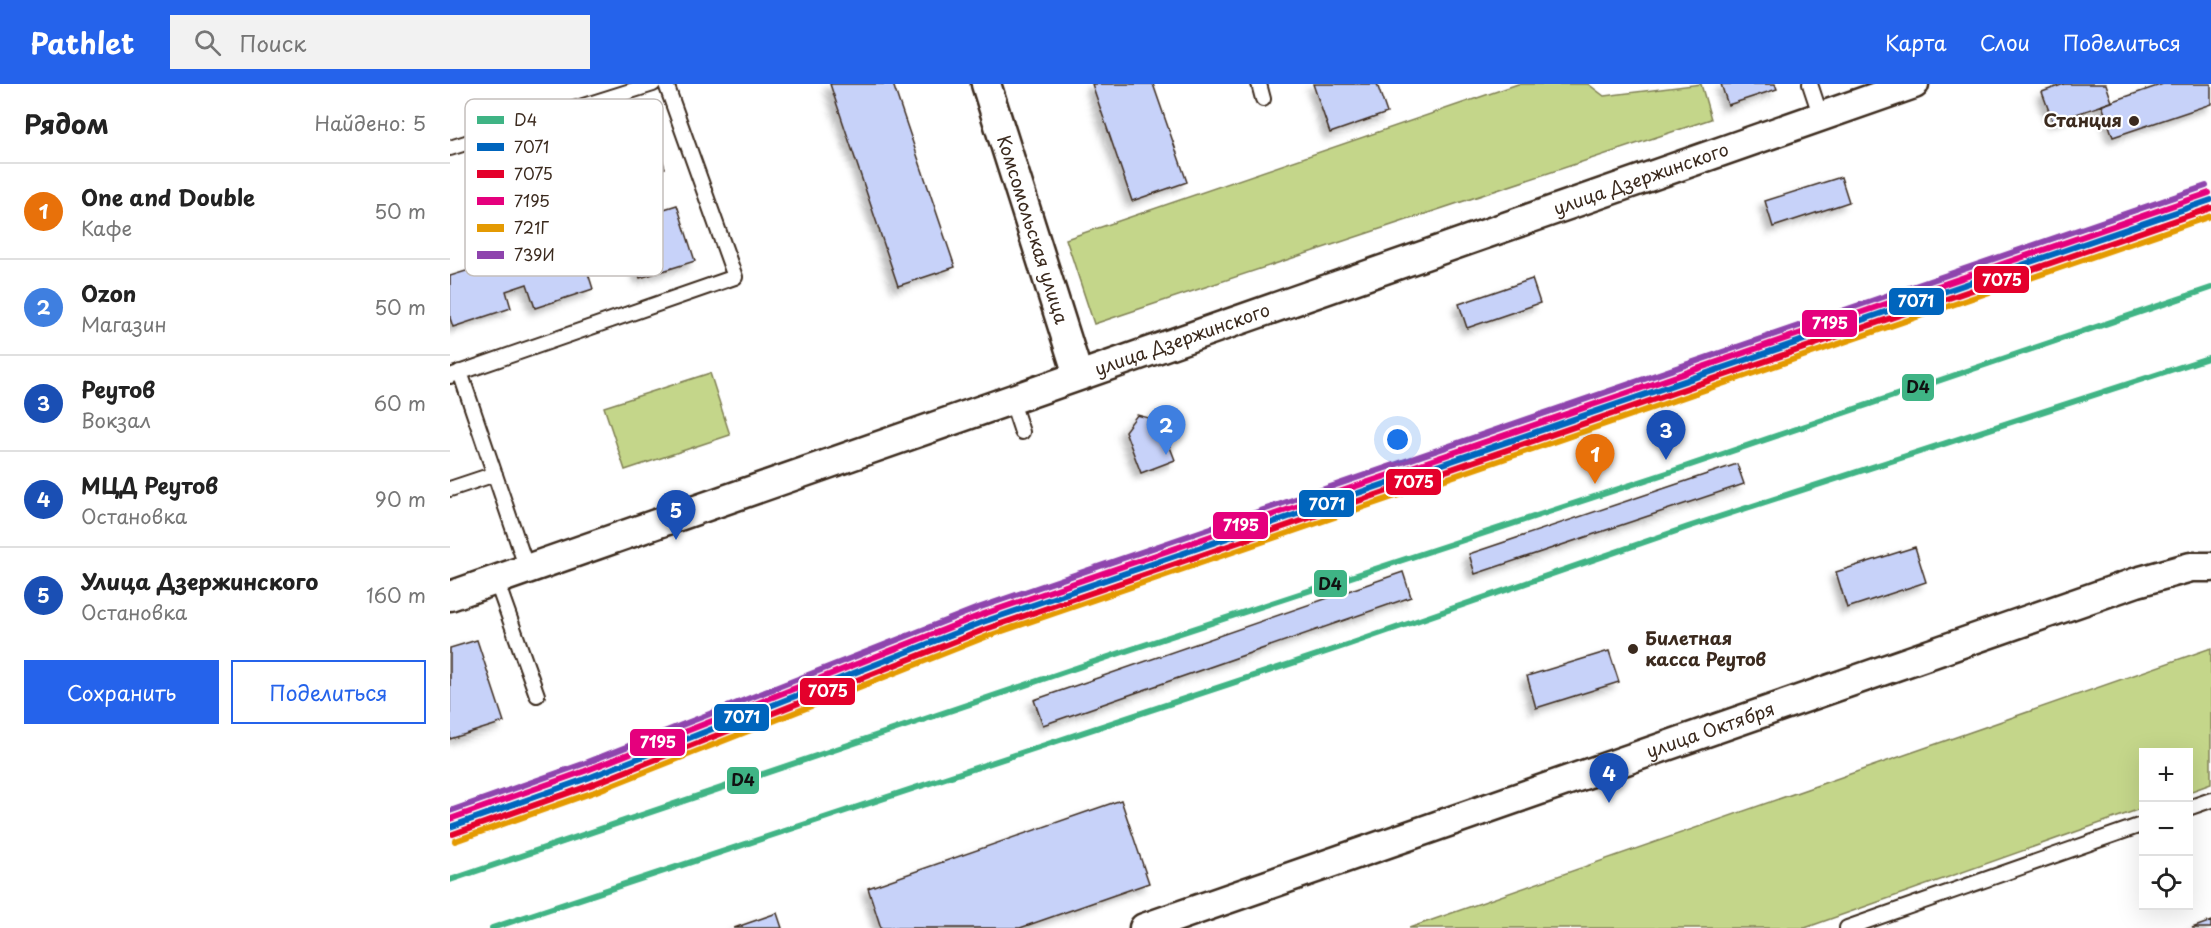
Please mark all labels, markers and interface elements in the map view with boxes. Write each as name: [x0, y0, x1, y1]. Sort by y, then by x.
search box: [170, 15, 590, 69]
text: Pathlet: [30, 21, 134, 64]
icon: search: [191, 26, 224, 59]
text: Поиск: [239, 26, 306, 59]
text: Карта: [1885, 26, 1947, 58]
text: Слои: [1980, 26, 2030, 58]
text: Поделиться: [2063, 26, 2181, 58]
legend: [465, 99, 663, 276]
text: Рядом: [24, 104, 109, 143]
place label: Станция: [2043, 106, 2122, 133]
text: D4: [514, 107, 537, 131]
text: Найдено: 5: [315, 108, 426, 138]
marker: Станция: [2127, 114, 2141, 128]
street label: Комсомольская улица: [991, 132, 1076, 328]
text: 7071: [514, 134, 549, 158]
street label: улица Дзержинского: [1549, 135, 1732, 221]
text: 7075: [514, 161, 553, 185]
text: One and Double: [81, 180, 255, 213]
text: 7195: [514, 188, 550, 212]
text: 1: [39, 196, 48, 226]
text: 50 m: [374, 196, 426, 226]
text: Кафе: [81, 213, 132, 243]
text: 721Г: [514, 215, 549, 239]
text: 739И: [514, 242, 555, 266]
line badge: 7075: [1973, 265, 2030, 294]
text: 7075: [1982, 267, 2022, 291]
text: Ozon: [81, 276, 136, 309]
line badge: 7071: [1888, 287, 1945, 316]
text: 7071: [1898, 288, 1934, 312]
text: 2: [36, 292, 51, 322]
text: 50 m: [374, 292, 426, 322]
street label: улица Дзержинского: [1091, 295, 1273, 382]
text: Магазин: [81, 309, 167, 339]
line badge: 7195: [1801, 309, 1858, 338]
text: 7195: [1812, 310, 1848, 334]
text: Реутов: [81, 372, 155, 405]
line badge: D4: [1901, 373, 1935, 402]
text: D4: [1906, 374, 1930, 398]
text: 3: [37, 388, 50, 418]
text: 60 m: [374, 388, 426, 418]
text: Вокзал: [81, 405, 151, 435]
pin: 2: [1146, 406, 1186, 455]
pin: 3: [1646, 410, 1686, 460]
your location: [1383, 425, 1412, 454]
pin: 1: [1576, 434, 1614, 484]
text: МЦД Реутов: [81, 468, 218, 501]
line badge: 7075: [1385, 468, 1442, 496]
text: 7075: [1394, 469, 1434, 493]
text: 4: [37, 484, 50, 514]
text: 90 m: [375, 484, 426, 514]
line badge: 7071: [1298, 489, 1355, 518]
pin: 5: [656, 490, 696, 540]
text: 7071: [1309, 491, 1345, 515]
text: Остановка: [81, 501, 187, 531]
line badge: 7195: [1212, 511, 1269, 540]
text: 7195: [1223, 512, 1259, 536]
text: Улица Дзержинского: [81, 564, 318, 597]
line badge: D4: [1313, 569, 1348, 598]
text: D4: [1318, 571, 1342, 595]
text: 5: [37, 580, 50, 610]
text: 160 m: [366, 580, 426, 610]
text: Остановка: [81, 597, 187, 627]
place label: Билетная касса Реутов: [1645, 624, 1767, 672]
marker: Билетная касса Реутов: [1626, 642, 1640, 656]
button: Сохранить: [24, 660, 219, 724]
button: Поделиться: [231, 660, 426, 724]
line badge: 7075: [799, 677, 856, 706]
text: 7075: [808, 678, 848, 702]
street label: улица Октября: [1642, 694, 1778, 764]
line badge: 7071: [713, 703, 770, 732]
text: 7071: [724, 704, 760, 728]
line badge: 7195: [629, 728, 686, 757]
text: 7195: [640, 729, 676, 753]
map controls: [2139, 748, 2193, 910]
button: +: [2139, 748, 2193, 802]
pin: 4: [1590, 754, 1628, 803]
line badge: D4: [726, 766, 760, 795]
text: D4: [731, 767, 755, 791]
button: −: [2139, 802, 2193, 856]
button: locate: [2139, 856, 2193, 910]

